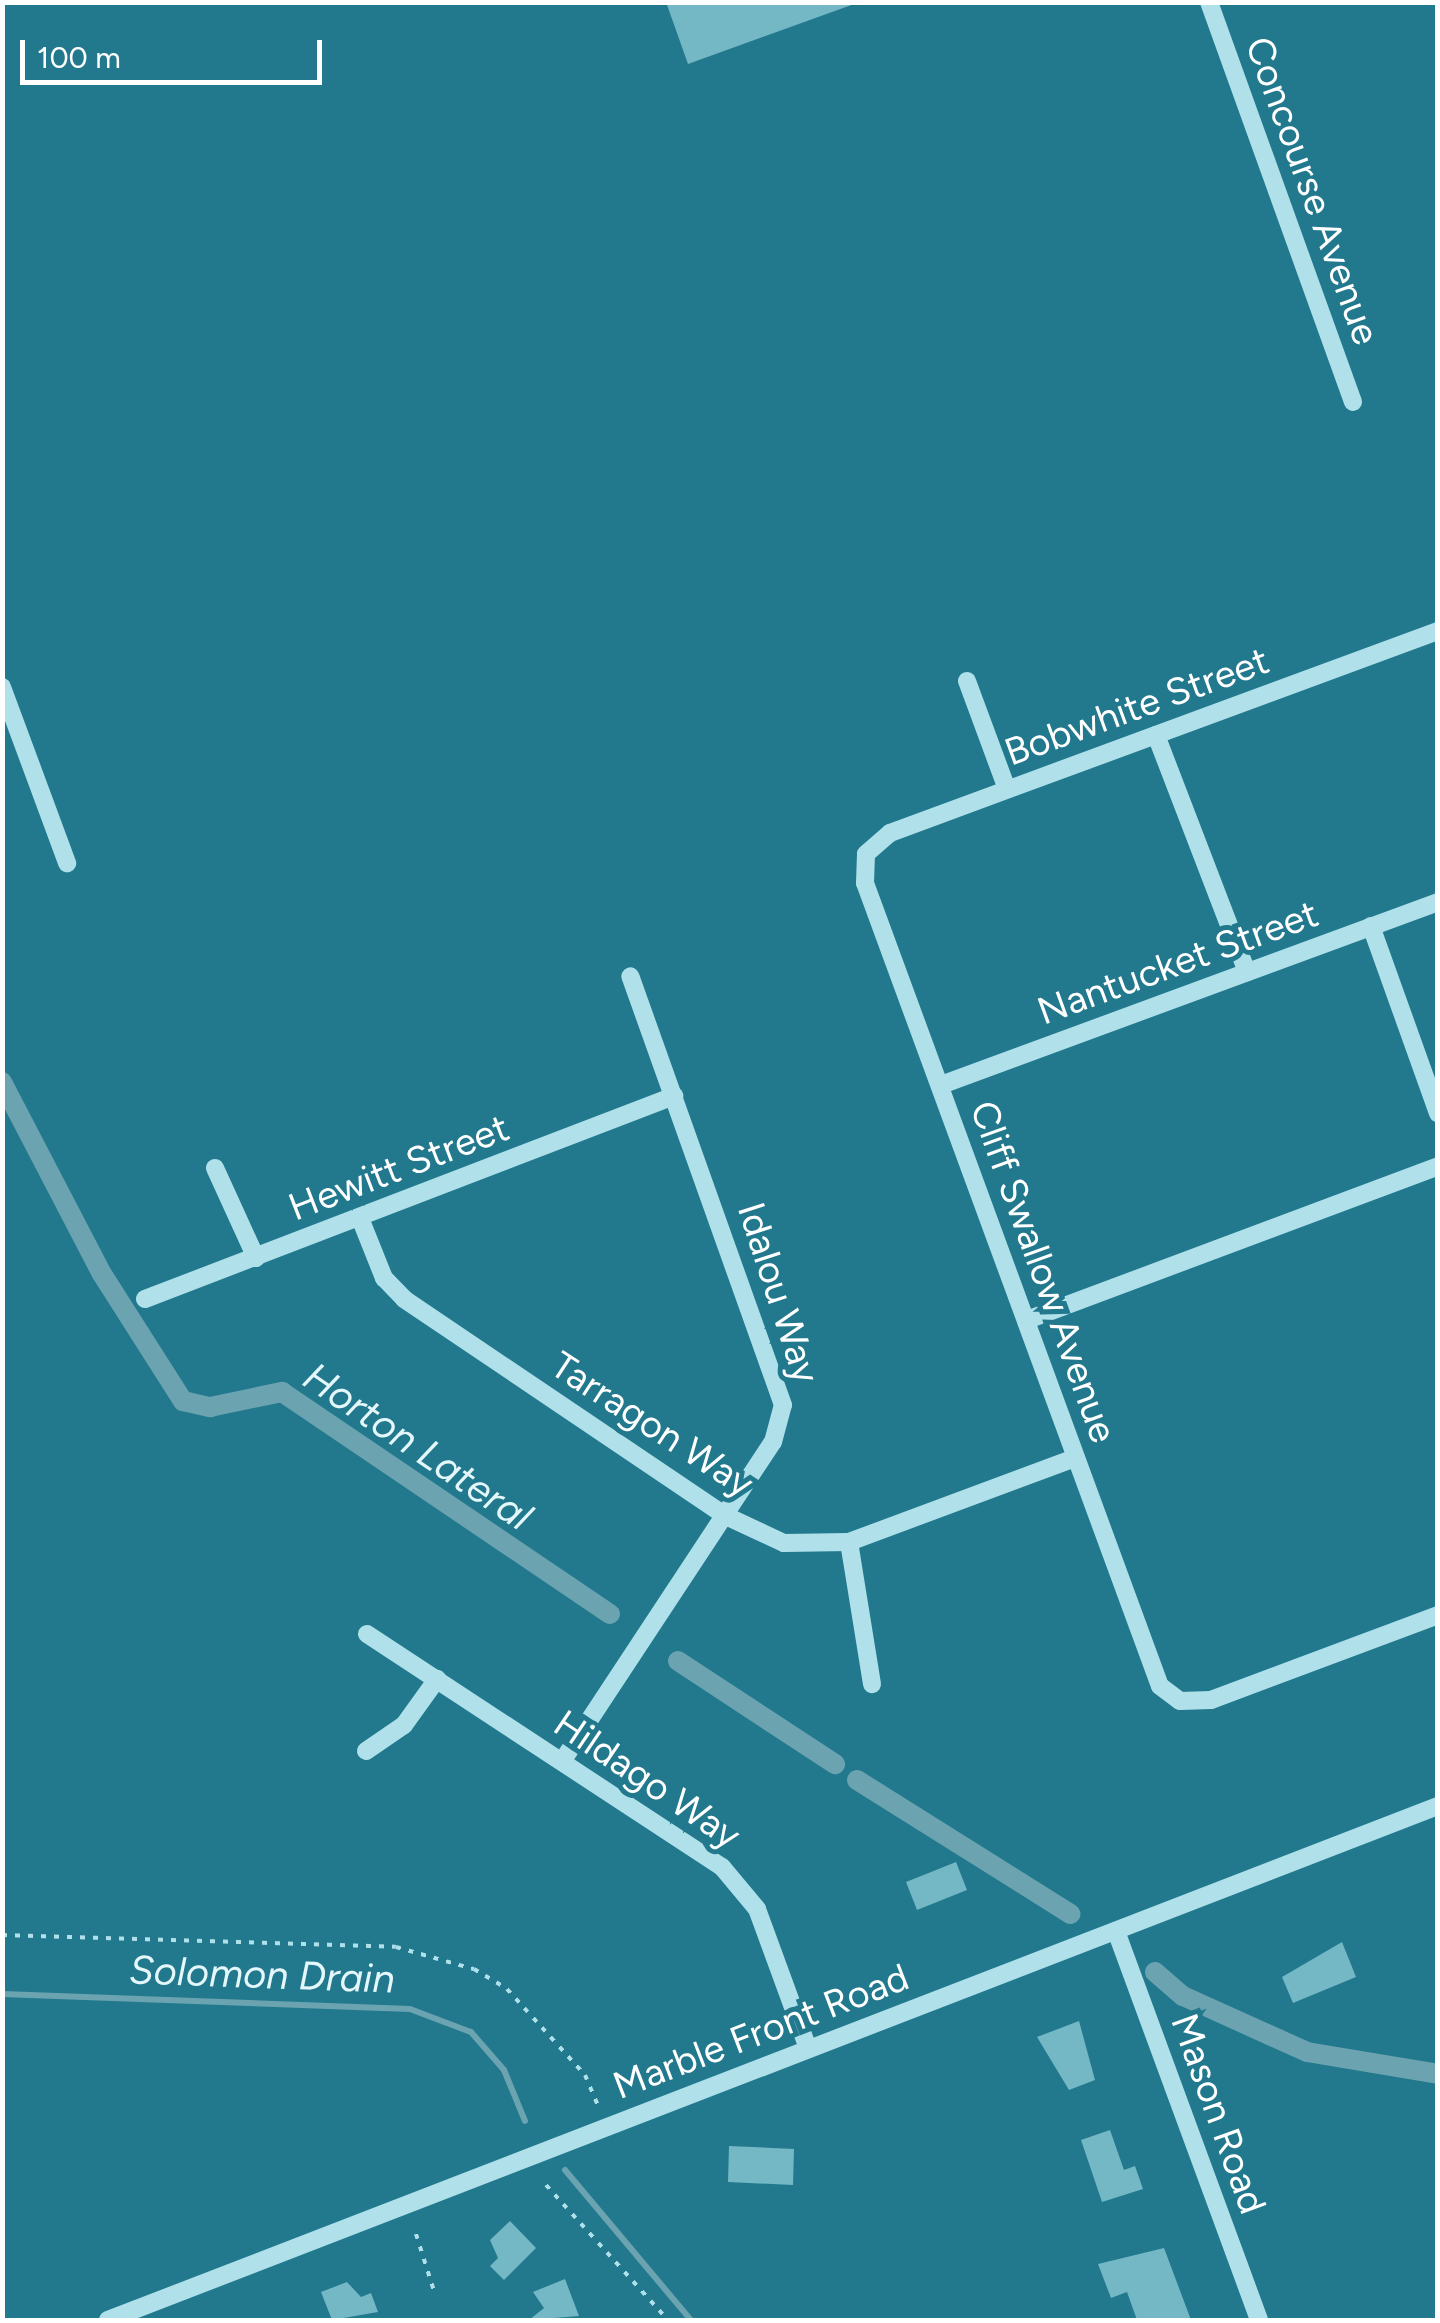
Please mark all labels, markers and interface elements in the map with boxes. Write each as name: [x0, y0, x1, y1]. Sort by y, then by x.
scale bar: [25, 20, 328, 82]
street label: Concourse Avenue: [1235, 31, 1389, 351]
text: 100 m: [37, 39, 121, 76]
street label: Bobwhite Street: [999, 638, 1275, 776]
street label: Nantucket Street: [1032, 891, 1324, 1035]
street label: Cliff Swallow Avenue: [960, 1095, 1126, 1449]
street label: Hewitt Street: [283, 1105, 515, 1231]
street label: Idalou Way: [727, 1197, 829, 1389]
street label: Tarragon Way: [542, 1343, 762, 1507]
water label: Horton Lateral: [295, 1352, 541, 1540]
street label: Hildago Way: [545, 1701, 749, 1859]
water label: Solomon Drain: [128, 1945, 396, 2003]
street label: Marble Front Road: [607, 1955, 915, 2109]
street label: Mason Road: [1161, 2008, 1275, 2220]

